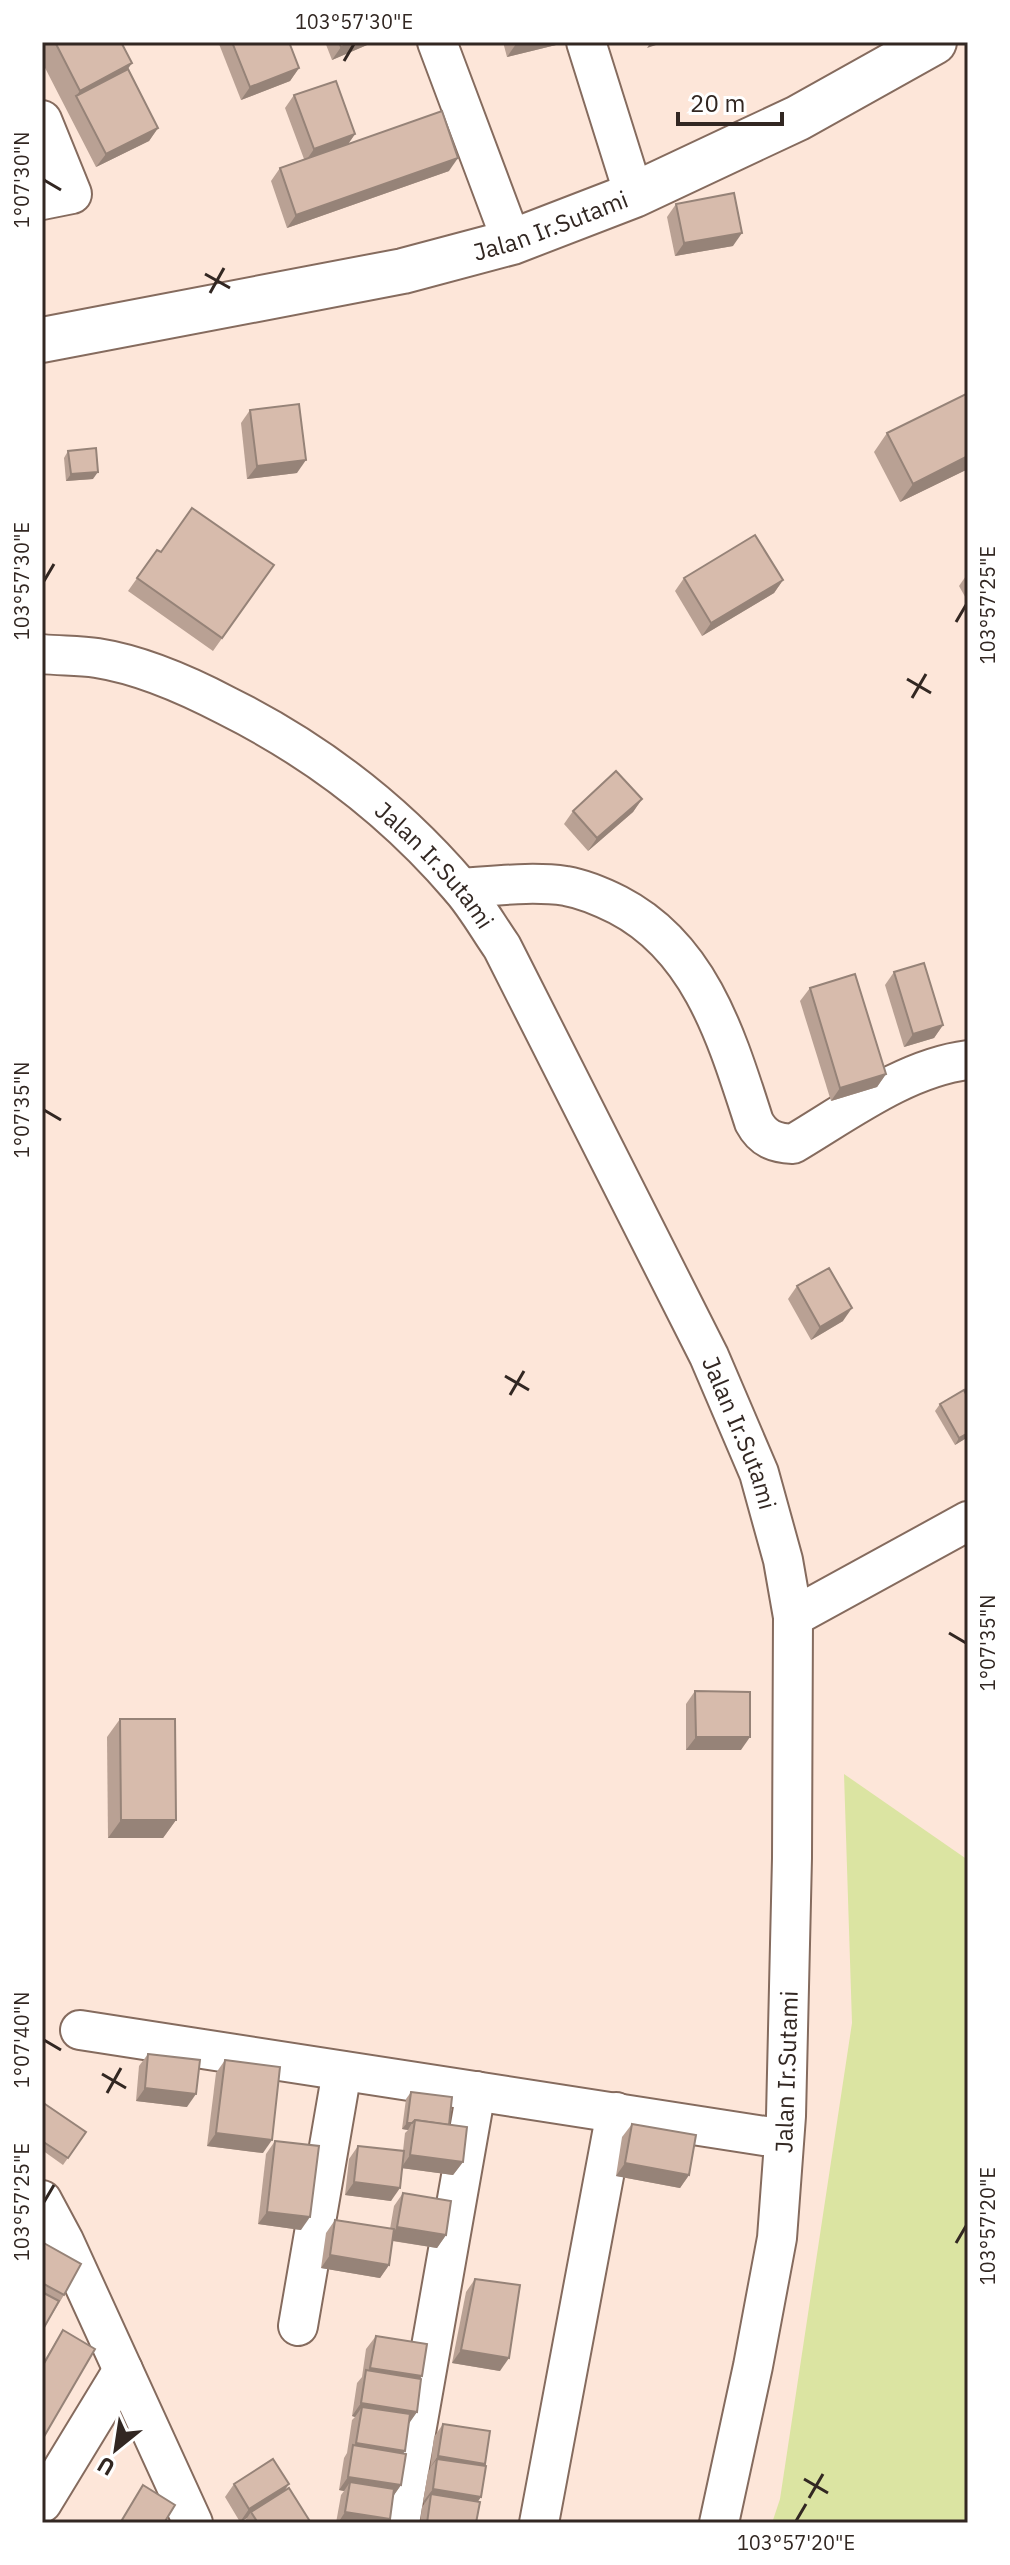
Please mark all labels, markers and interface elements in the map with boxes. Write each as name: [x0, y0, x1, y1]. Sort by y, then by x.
text: 103°57'30"E: [295, 8, 413, 35]
scale bar: [678, 76, 782, 126]
text: 20 m: [690, 87, 745, 119]
text: 1°07'30"N: [8, 132, 35, 228]
street label: Jalan Ir.Sutami: [470, 183, 633, 268]
text: 103°57'30"E: [8, 522, 35, 640]
text: 103°57'25"E: [974, 546, 1001, 664]
street label: Jalan Ir.Sutami: [368, 794, 501, 935]
text: 1°07'35"N: [8, 1062, 35, 1158]
street label: Jalan Ir.Sutami: [695, 1351, 784, 1513]
text: 1°07'35"N: [974, 1595, 1001, 1691]
street label: Jalan Ir.Sutami: [767, 1990, 805, 2154]
text: 1°07'40"N: [8, 1992, 35, 2088]
text: 103°57'25"E: [8, 2143, 35, 2261]
text: 103°57'20"E: [974, 2167, 1001, 2285]
north arrow: [76, 2409, 156, 2489]
text: U: [92, 2450, 120, 2483]
text: 103°57'20"E: [737, 2529, 855, 2556]

